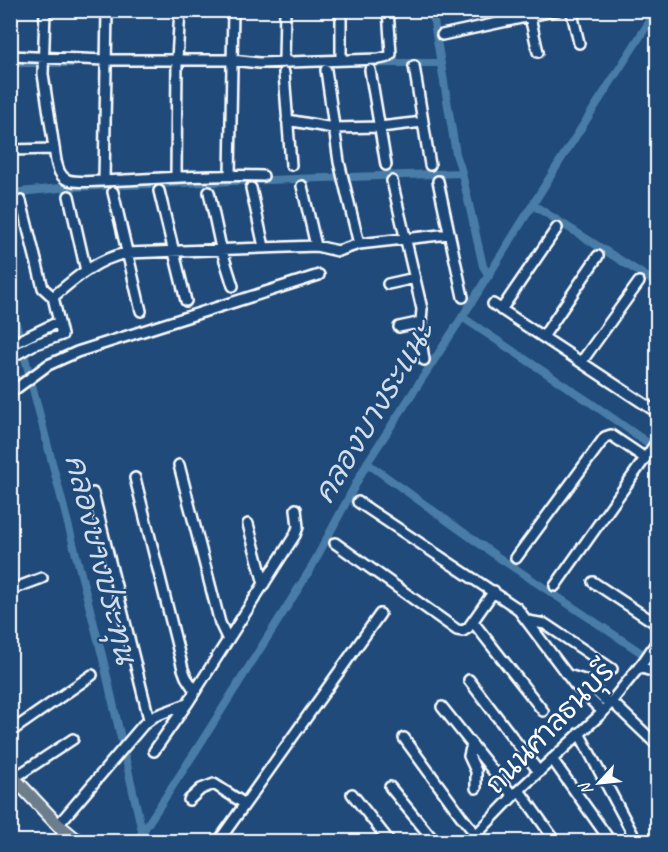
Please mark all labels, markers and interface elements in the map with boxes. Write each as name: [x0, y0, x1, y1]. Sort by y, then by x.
water label: คลองบางระแนะ: [305, 312, 444, 510]
water label: คลองบางประทุน: [54, 450, 146, 669]
street label: ถนนศาลธนบุรี: [477, 654, 624, 803]
north arrow: [569, 753, 629, 813]
text: N: [574, 778, 598, 798]

